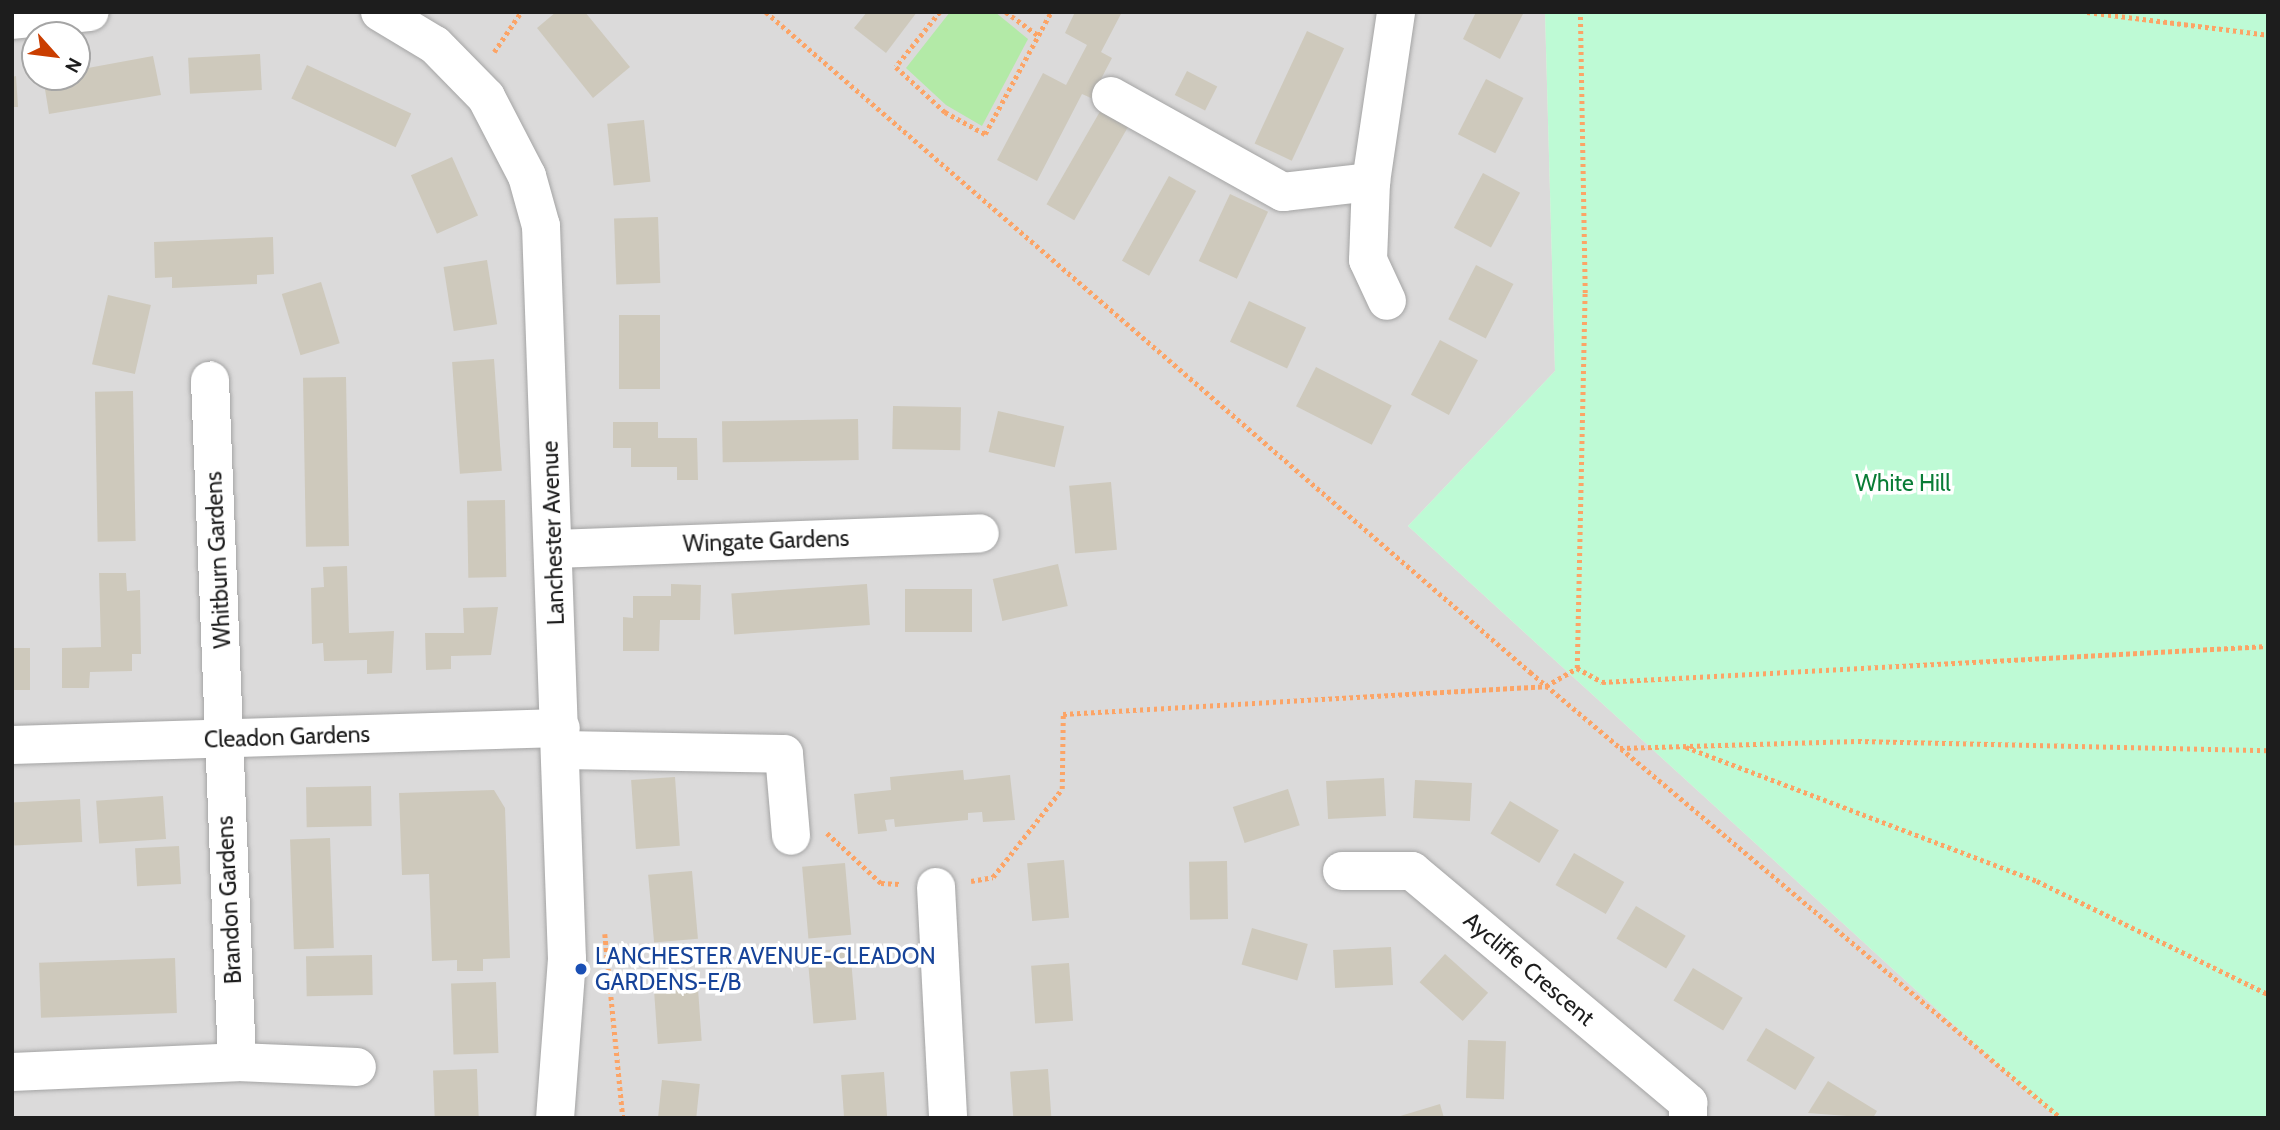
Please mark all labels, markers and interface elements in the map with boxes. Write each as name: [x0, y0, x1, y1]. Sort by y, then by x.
north arrow: [21, 21, 91, 91]
text: N: [60, 54, 87, 76]
street label: Lanchester Avenue: [536, 440, 570, 626]
park label: White Hill: [1855, 469, 1951, 497]
street label: Whitburn Gardens: [200, 471, 236, 649]
street label: Wingate Gardens: [682, 524, 850, 558]
street label: Cleadon Gardens: [204, 720, 370, 754]
street label: Brandon Gardens: [211, 815, 247, 985]
street label: Aycliffe Crescent: [1458, 906, 1600, 1032]
place label: LANCHESTER AVENUE-CLEADON GARDENS-E/B: [595, 942, 936, 996]
marker: LANCHESTER AVENUE-CLEADON GARDENS-E/B: [573, 961, 589, 977]

